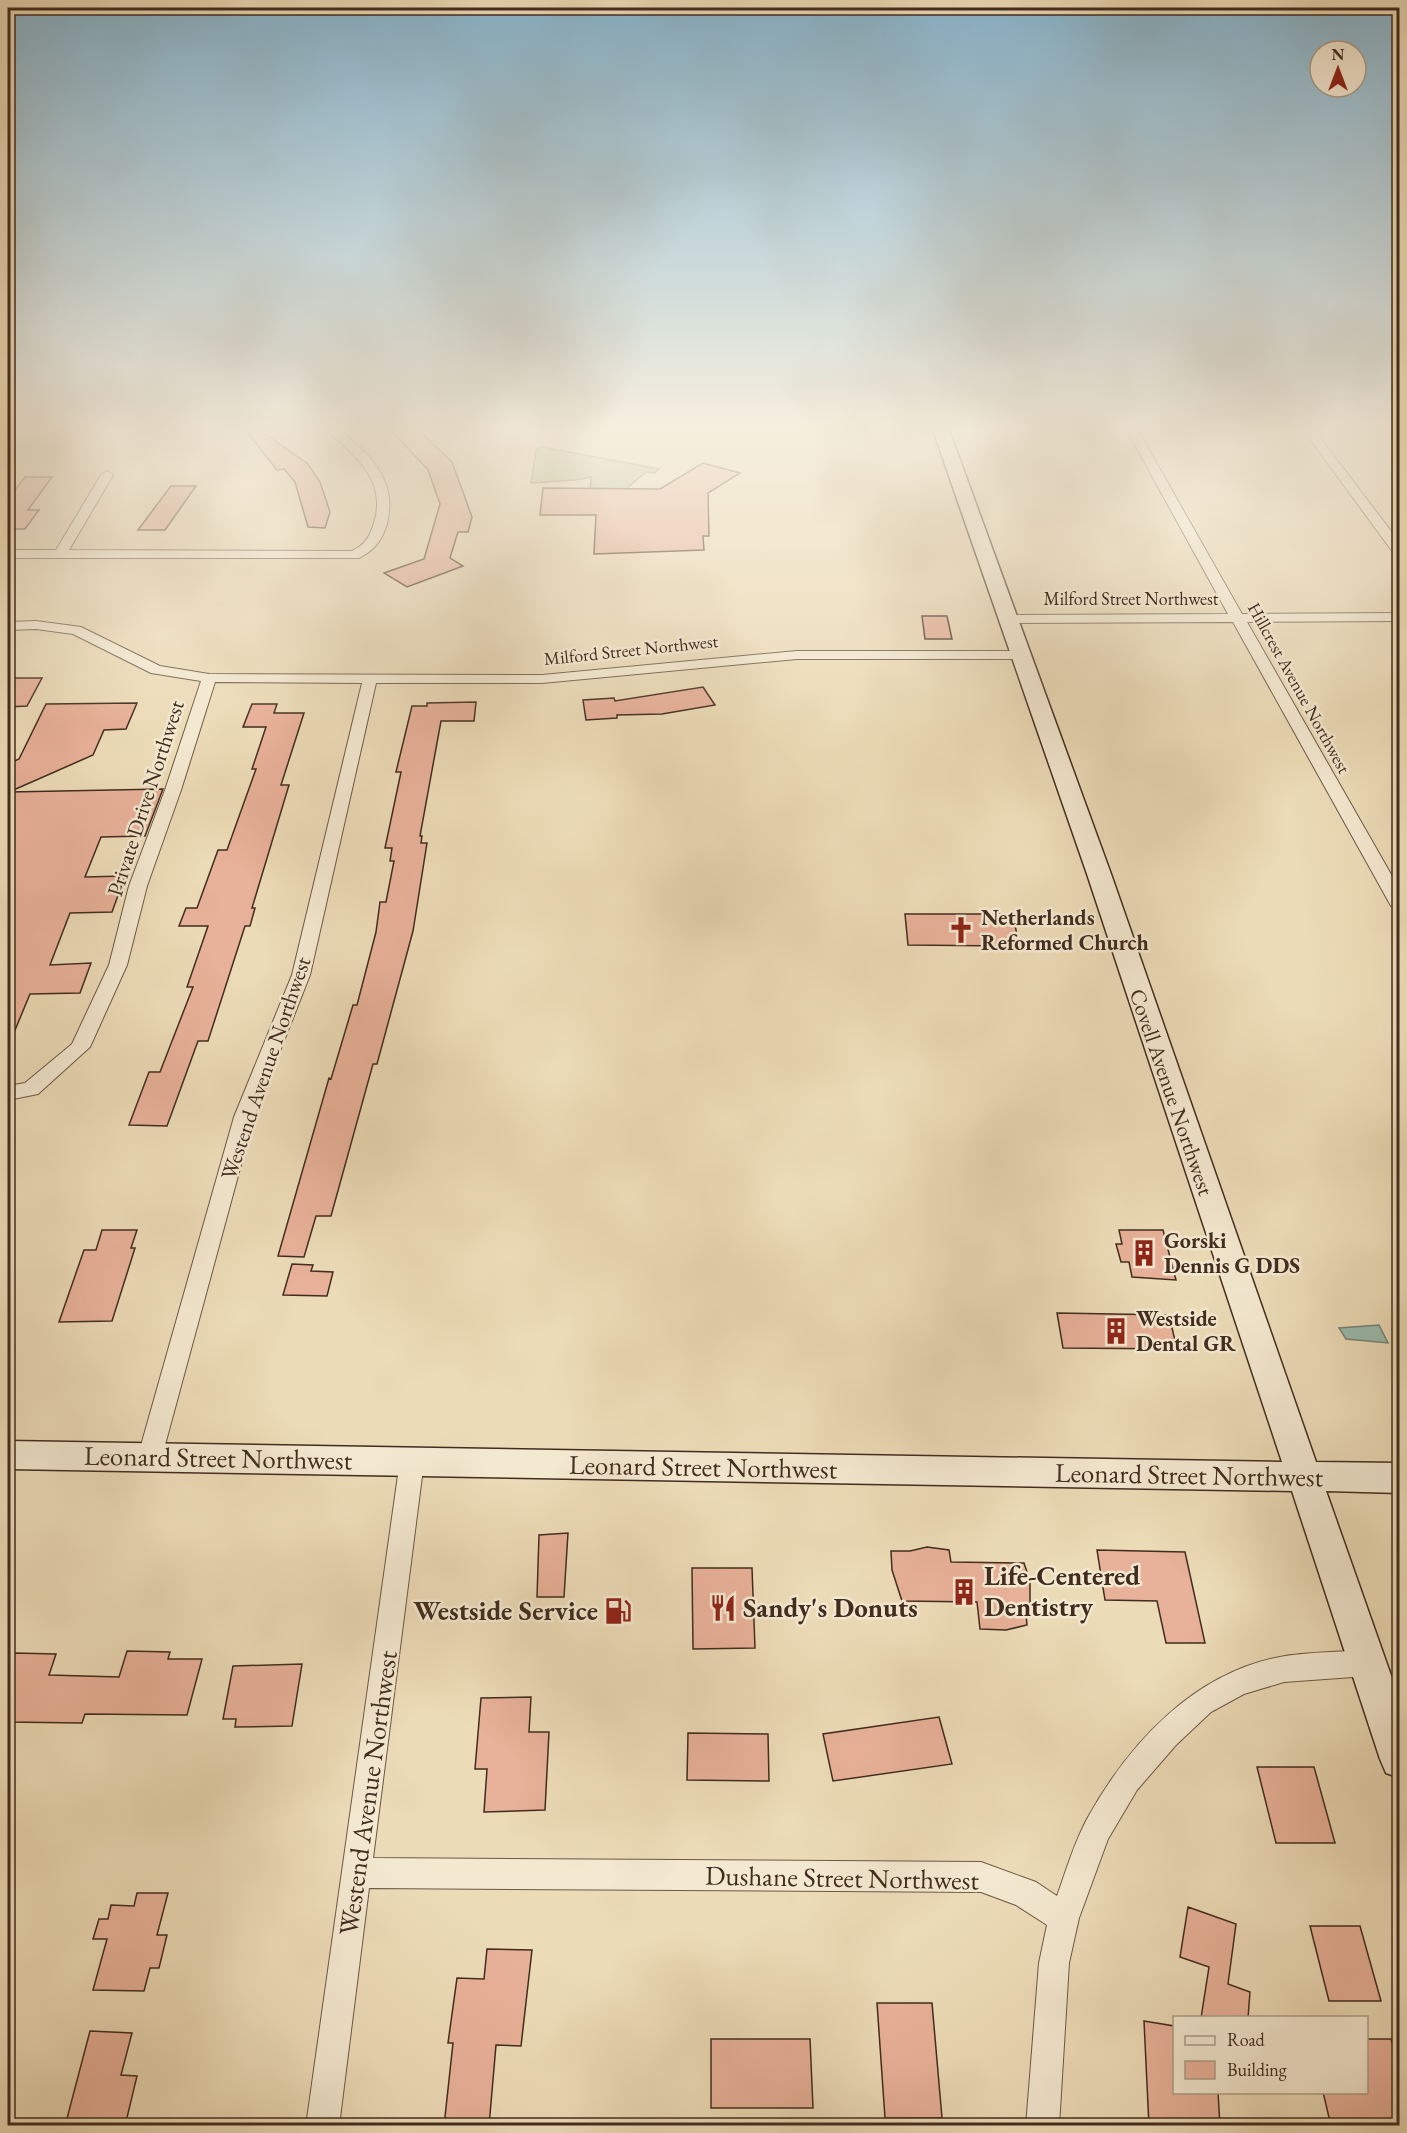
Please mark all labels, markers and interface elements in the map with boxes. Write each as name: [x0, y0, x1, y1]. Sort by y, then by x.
north arrow: [1308, 39, 1368, 99]
text: N: [1332, 44, 1345, 65]
street label: Milford Street Northwest: [1043, 587, 1219, 610]
street label: Hillcrest Avenue Northwest: [1243, 598, 1356, 778]
street label: Milford Street Northwest: [543, 629, 720, 670]
street label: Private Drive Northwest: [100, 696, 191, 900]
place label: Netherlands Reformed Church: [981, 903, 1149, 957]
church icon: Netherlands Reformed Church: [946, 915, 976, 945]
street label: Westend Avenue Northwest: [214, 953, 317, 1184]
street label: Covell Avenue Northwest: [1123, 985, 1221, 1199]
place label: Gorski Dennis G DDS: [1164, 1226, 1300, 1280]
building icon: Gorski Dennis G DDS: [1129, 1238, 1159, 1268]
place label: Westside Dental GR: [1136, 1304, 1236, 1358]
building icon: Westside Dental GR: [1101, 1316, 1131, 1346]
street label: Leonard Street Northwest: [84, 1438, 353, 1477]
street label: Leonard Street Northwest: [569, 1447, 838, 1486]
street label: Leonard Street Northwest: [1055, 1455, 1324, 1494]
place label: Life-Centered Dentistry: [984, 1558, 1140, 1624]
building icon: Life-Centered Dentistry: [949, 1577, 979, 1607]
place label: Sandy's Donuts: [743, 1590, 918, 1625]
place label: Westside Service: [413, 1593, 598, 1628]
restaurant icon: Sandy's Donuts: [708, 1593, 738, 1623]
fuel station icon: Westside Service: [603, 1596, 633, 1626]
street label: Westend Avenue Northwest: [330, 1648, 405, 1938]
street label: Dushane Street Northwest: [705, 1858, 980, 1897]
legend: [1173, 2016, 1368, 2094]
text: Road: [1227, 2028, 1266, 2051]
text: Building: [1227, 2058, 1287, 2081]

